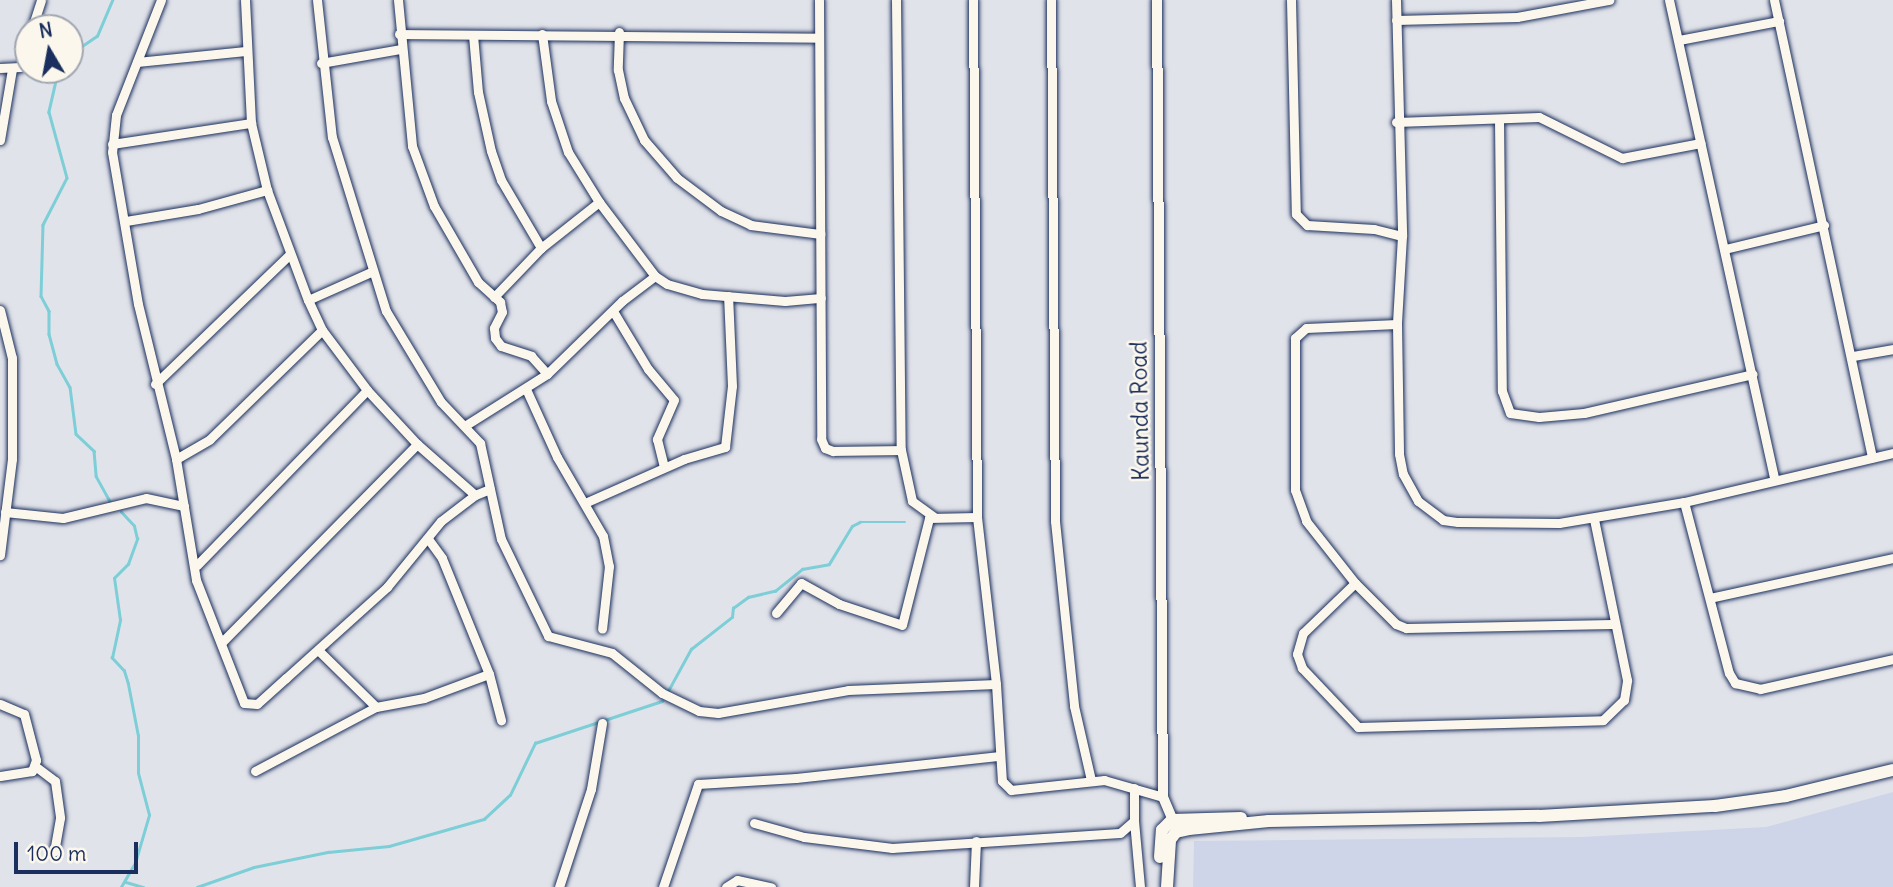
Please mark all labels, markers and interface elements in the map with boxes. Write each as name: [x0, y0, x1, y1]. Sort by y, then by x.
north arrow: [14, 14, 84, 84]
text: N: [37, 17, 54, 43]
street label: Kaunda Road: [1125, 341, 1155, 481]
scale bar: [18, 828, 142, 872]
text: 100 m: [27, 840, 86, 867]

